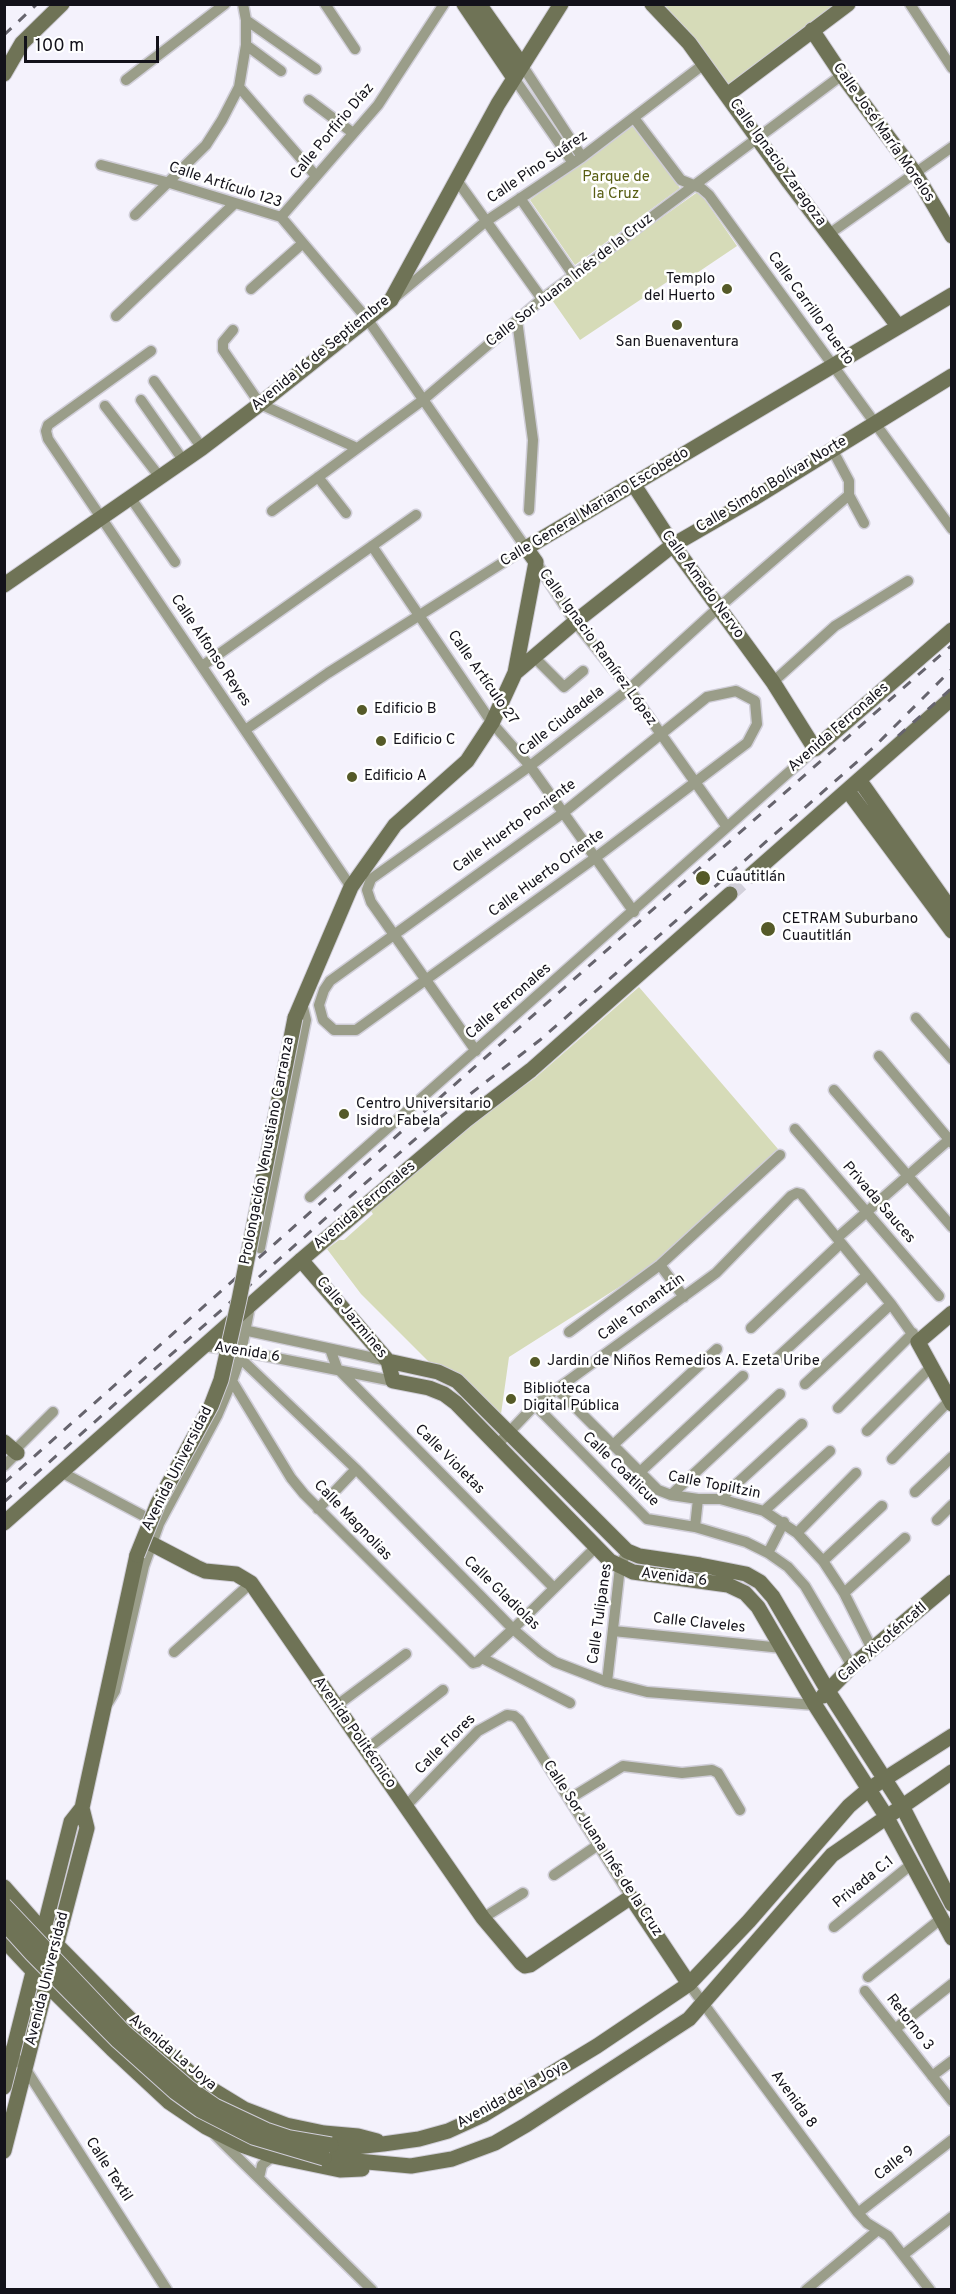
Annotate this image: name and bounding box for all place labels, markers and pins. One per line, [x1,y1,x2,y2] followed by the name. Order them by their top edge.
[644,271,715,306] place label: Templo del Huerto
[720,282,734,296] marker: Templo del Huerto
[670,318,684,332] marker: San Buenaventura
[615,334,739,352] place label: San Buenaventura
[374,701,437,719] place label: Edificio B
[355,703,369,717] marker: Edificio B
[393,732,455,750] place label: Edificio C
[374,734,388,748] marker: Edificio C
[364,768,427,786] place label: Edificio A
[345,770,359,784] marker: Edificio A
[694,869,712,887] marker: Cuautitlán
[716,869,785,887] place label: Cuautitlán
[782,911,918,946] place label: CETRAM Suburbano Cuautitlán
[759,920,777,938] marker: CETRAM Suburbano Cuautitlán
[356,1096,491,1131] place label: Centro Universitario Isidro Fabela
[337,1107,351,1121] marker: Centro Universitario Isidro Fabela
[547,1353,820,1371] place label: Jardin de Niños Remedios A. Ezeta Uribe
[528,1355,542,1369] marker: Jardin de Niños Remedios A. Ezeta Uribe
[523,1381,619,1416] place label: Biblioteca Digital Pública
[504,1392,518,1406] marker: Biblioteca Digital Pública

